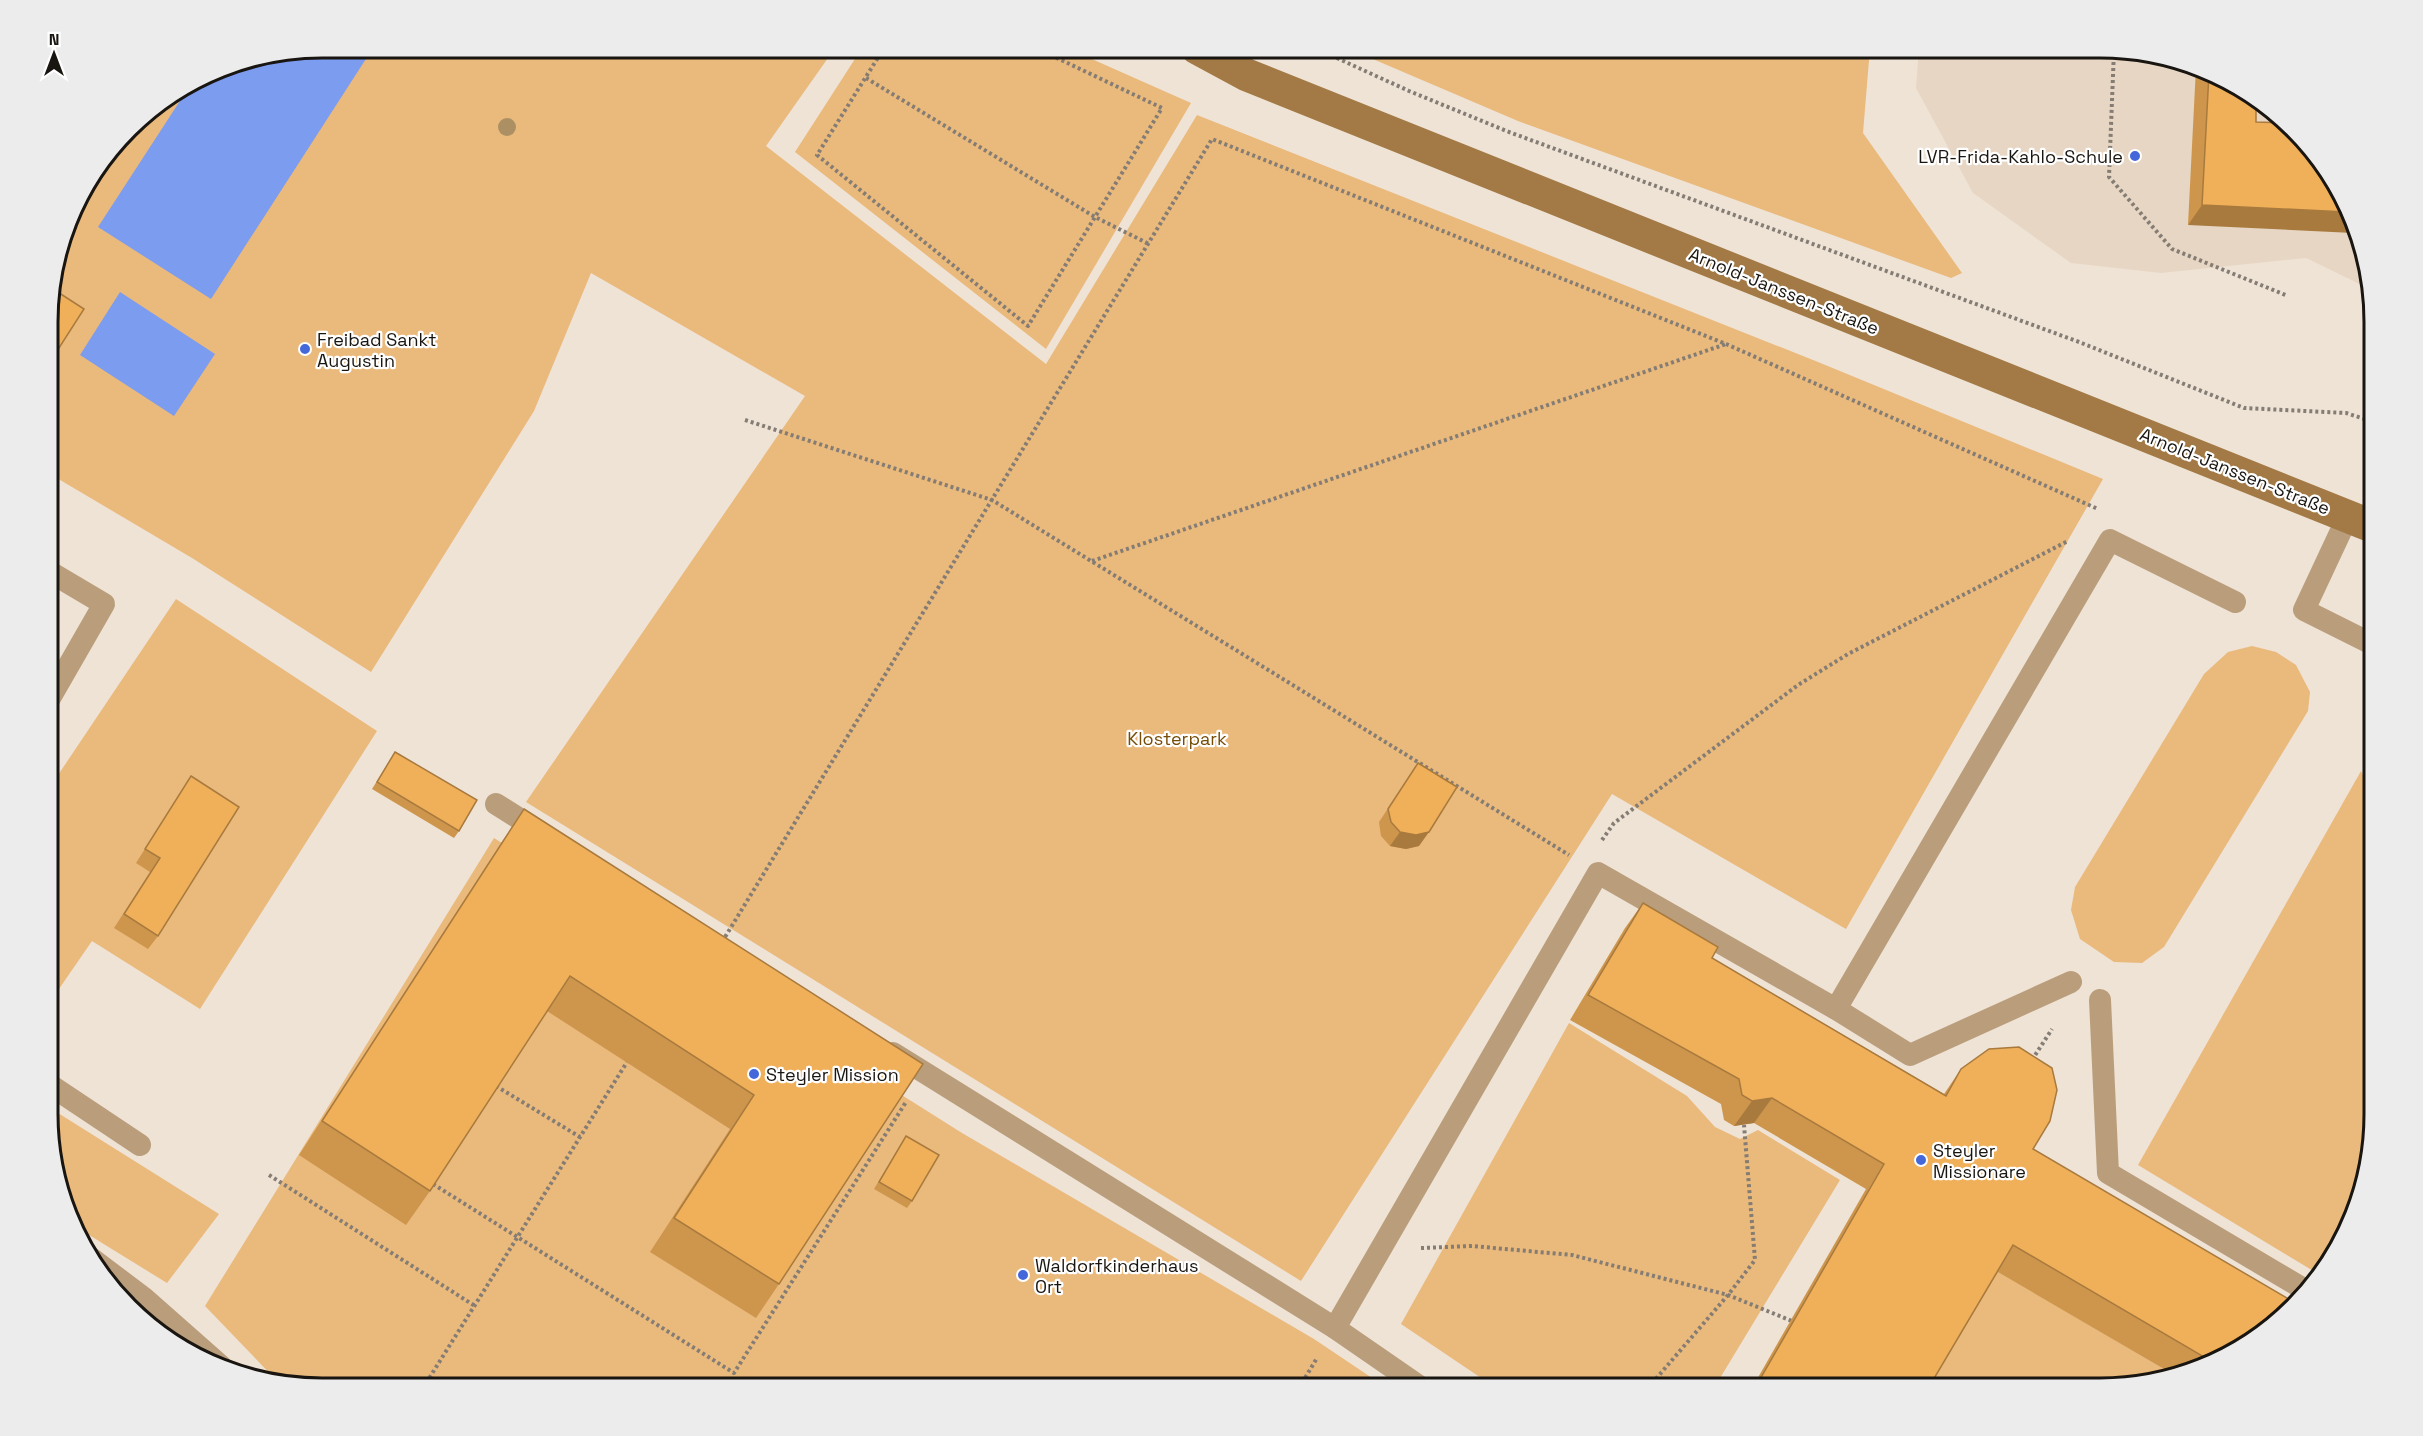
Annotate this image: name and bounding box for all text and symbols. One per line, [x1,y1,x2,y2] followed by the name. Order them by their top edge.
[24,24,84,84] north arrow
[49,29,59,50] text: N
[1918,145,2123,168] place label: LVR-Frida-Kahlo-Schule
[2128,149,2142,163] marker: LVR-Frida-Kahlo-Schule
[1686,242,1882,340] street label: Arnold-Janssen-Straße
[317,328,437,372] place label: Freibad Sankt Augustin
[298,342,312,356] marker: Freibad Sankt Augustin
[2137,422,2333,520] street label: Arnold-Janssen-Straße
[1127,727,1227,750] park label: Klosterpark
[766,1063,899,1086] place label: Steyler Mission
[747,1067,761,1081] marker: Steyler Mission
[1933,1139,2026,1183] place label: Steyler Missionare
[1914,1153,1928,1167] marker: Steyler Missionare
[1035,1254,1199,1298] place label: Waldorfkinderhaus Ort
[1016,1268,1030,1282] marker: Waldorfkinderhaus Ort

